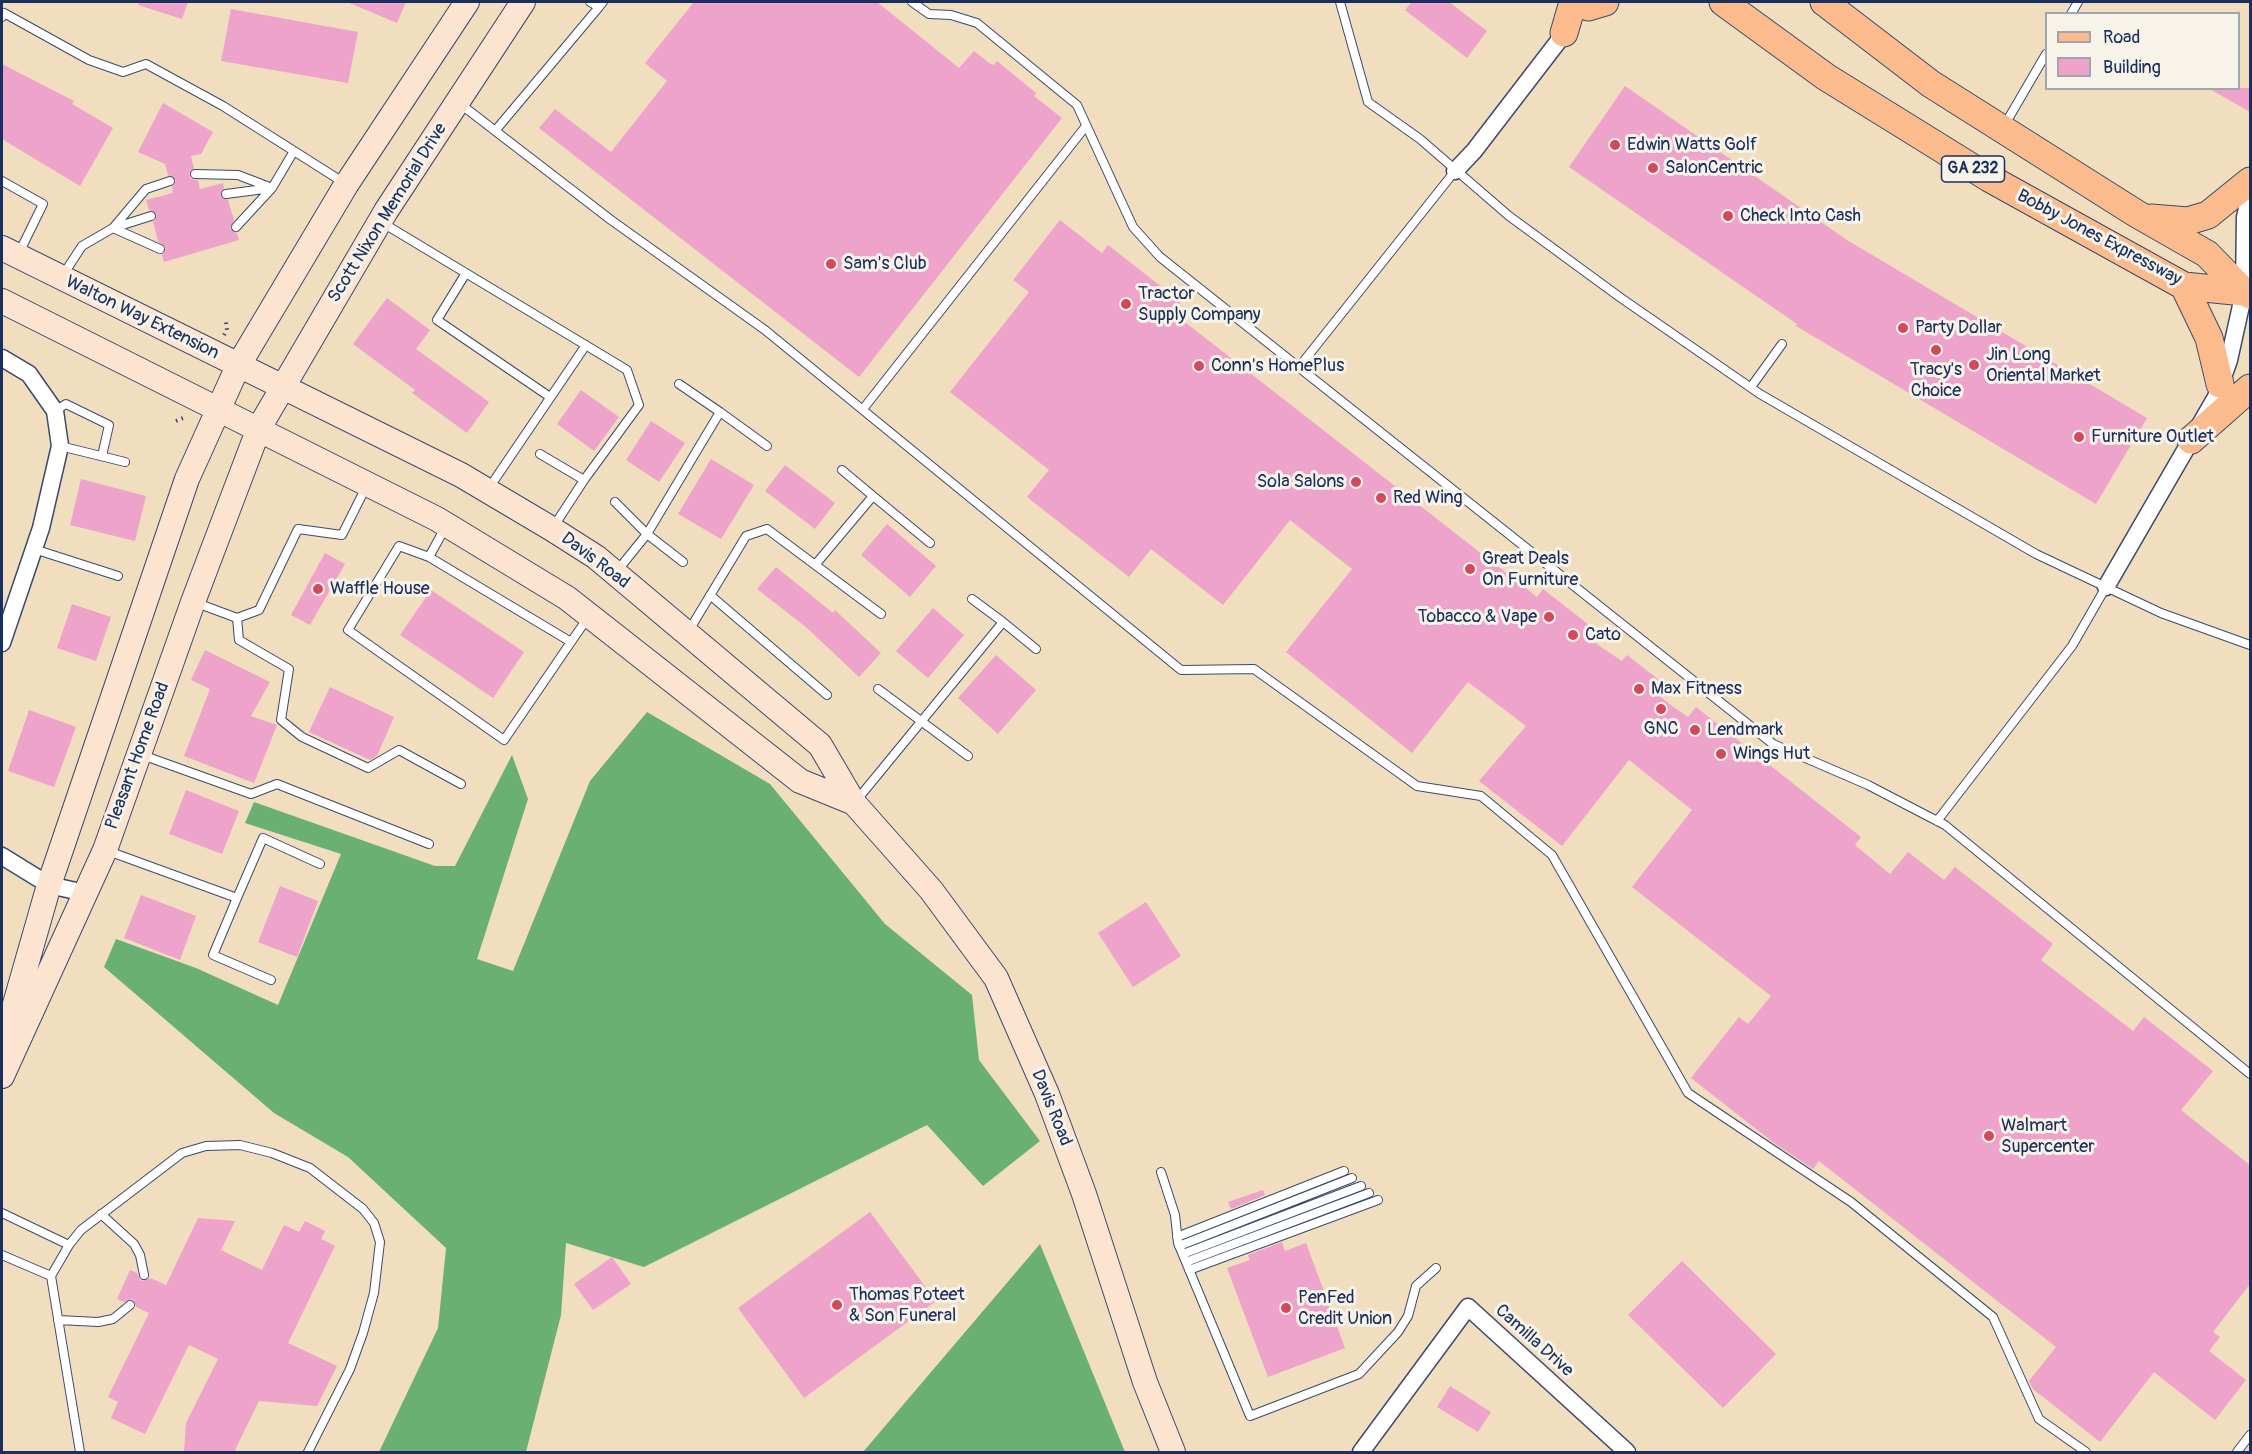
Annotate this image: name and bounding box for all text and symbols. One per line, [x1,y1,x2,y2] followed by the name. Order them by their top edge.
[2045,12,2240,90] legend
[2103,26,2140,49] text: Road
[2103,56,2161,79] text: Building
[324,119,452,307] street label: Scott Nixon Memorial Drive
[1627,134,1757,156] place label: Edwin Watts Golf
[1608,138,1622,152] marker: Edwin Watts Golf
[1942,156,2004,182] road number: GA 232
[1665,157,1763,179] place label: SalonCentric
[1646,161,1660,175] marker: SalonCentric
[2013,185,2185,291] street label: Bobby Jones Expressway
[1740,205,1861,227] place label: Check Into Cash
[1721,209,1735,223] marker: Check Into Cash
[843,253,927,275] place label: Sam's Club
[824,257,838,271] marker: Sam's Club
[62,271,222,365] street label: Walton Way Extension
[1138,283,1260,326] place label: Tractor Supply Company
[1119,297,1133,311] marker: Tractor Supply Company
[1915,317,2002,339] place label: Party Dollar
[1896,321,1910,335] marker: Party Dollar
[1929,343,1943,357] marker: Tracy's Choice
[1986,344,2101,386] place label: Jin Long Oriental Market
[1211,355,1344,377] place label: Conn's HomePlus
[1967,358,1981,372] marker: Jin Long Oriental Market
[1192,359,1206,373] marker: Conn's HomePlus
[1910,359,1962,401] place label: Tracy's Choice
[2091,426,2214,448] place label: Furniture Outlet
[2072,430,2086,444] marker: Furniture Outlet
[1257,471,1344,493] place label: Sola Salons
[1349,475,1363,489] marker: Sola Salons
[1393,487,1463,509] place label: Red Wing
[1374,491,1388,505] marker: Red Wing
[556,528,634,594] street label: Davis Road
[1482,548,1578,590] place label: Great Deals On Furniture
[1463,562,1477,576] marker: Great Deals On Furniture
[330,578,430,600] place label: Waffle House
[311,582,325,596] marker: Waffle House
[1417,606,1537,628] place label: Tobacco & Vape
[1542,610,1556,624] marker: Tobacco & Vape
[1585,624,1621,646] place label: Cato
[1566,628,1580,642] marker: Cato
[1651,678,1742,700] place label: Max Fitness
[101,679,175,833] street label: Pleasant Home Road
[1632,682,1646,696] marker: Max Fitness
[1654,702,1668,716] marker: GNC
[1643,718,1679,740] place label: GNC
[1707,719,1783,741] place label: Lendmark
[1688,723,1702,737] marker: Lendmark
[1733,743,1810,765] place label: Wings Hut
[1714,747,1728,761] marker: Wings Hut
[1026,1067,1076,1149] street label: Davis Road
[2001,1115,2095,1158] place label: Walmart Supercenter
[1982,1129,1996,1143] marker: Walmart Supercenter
[849,1284,965,1326] place label: Thomas Poteet & Son Funeral
[1298,1287,1392,1330] place label: PenFed Credit Union
[830,1298,844,1312] marker: Thomas Poteet & Son Funeral
[1490,1300,1578,1382] street label: Camilla Drive
[1279,1301,1293,1315] marker: PenFed Credit Union

